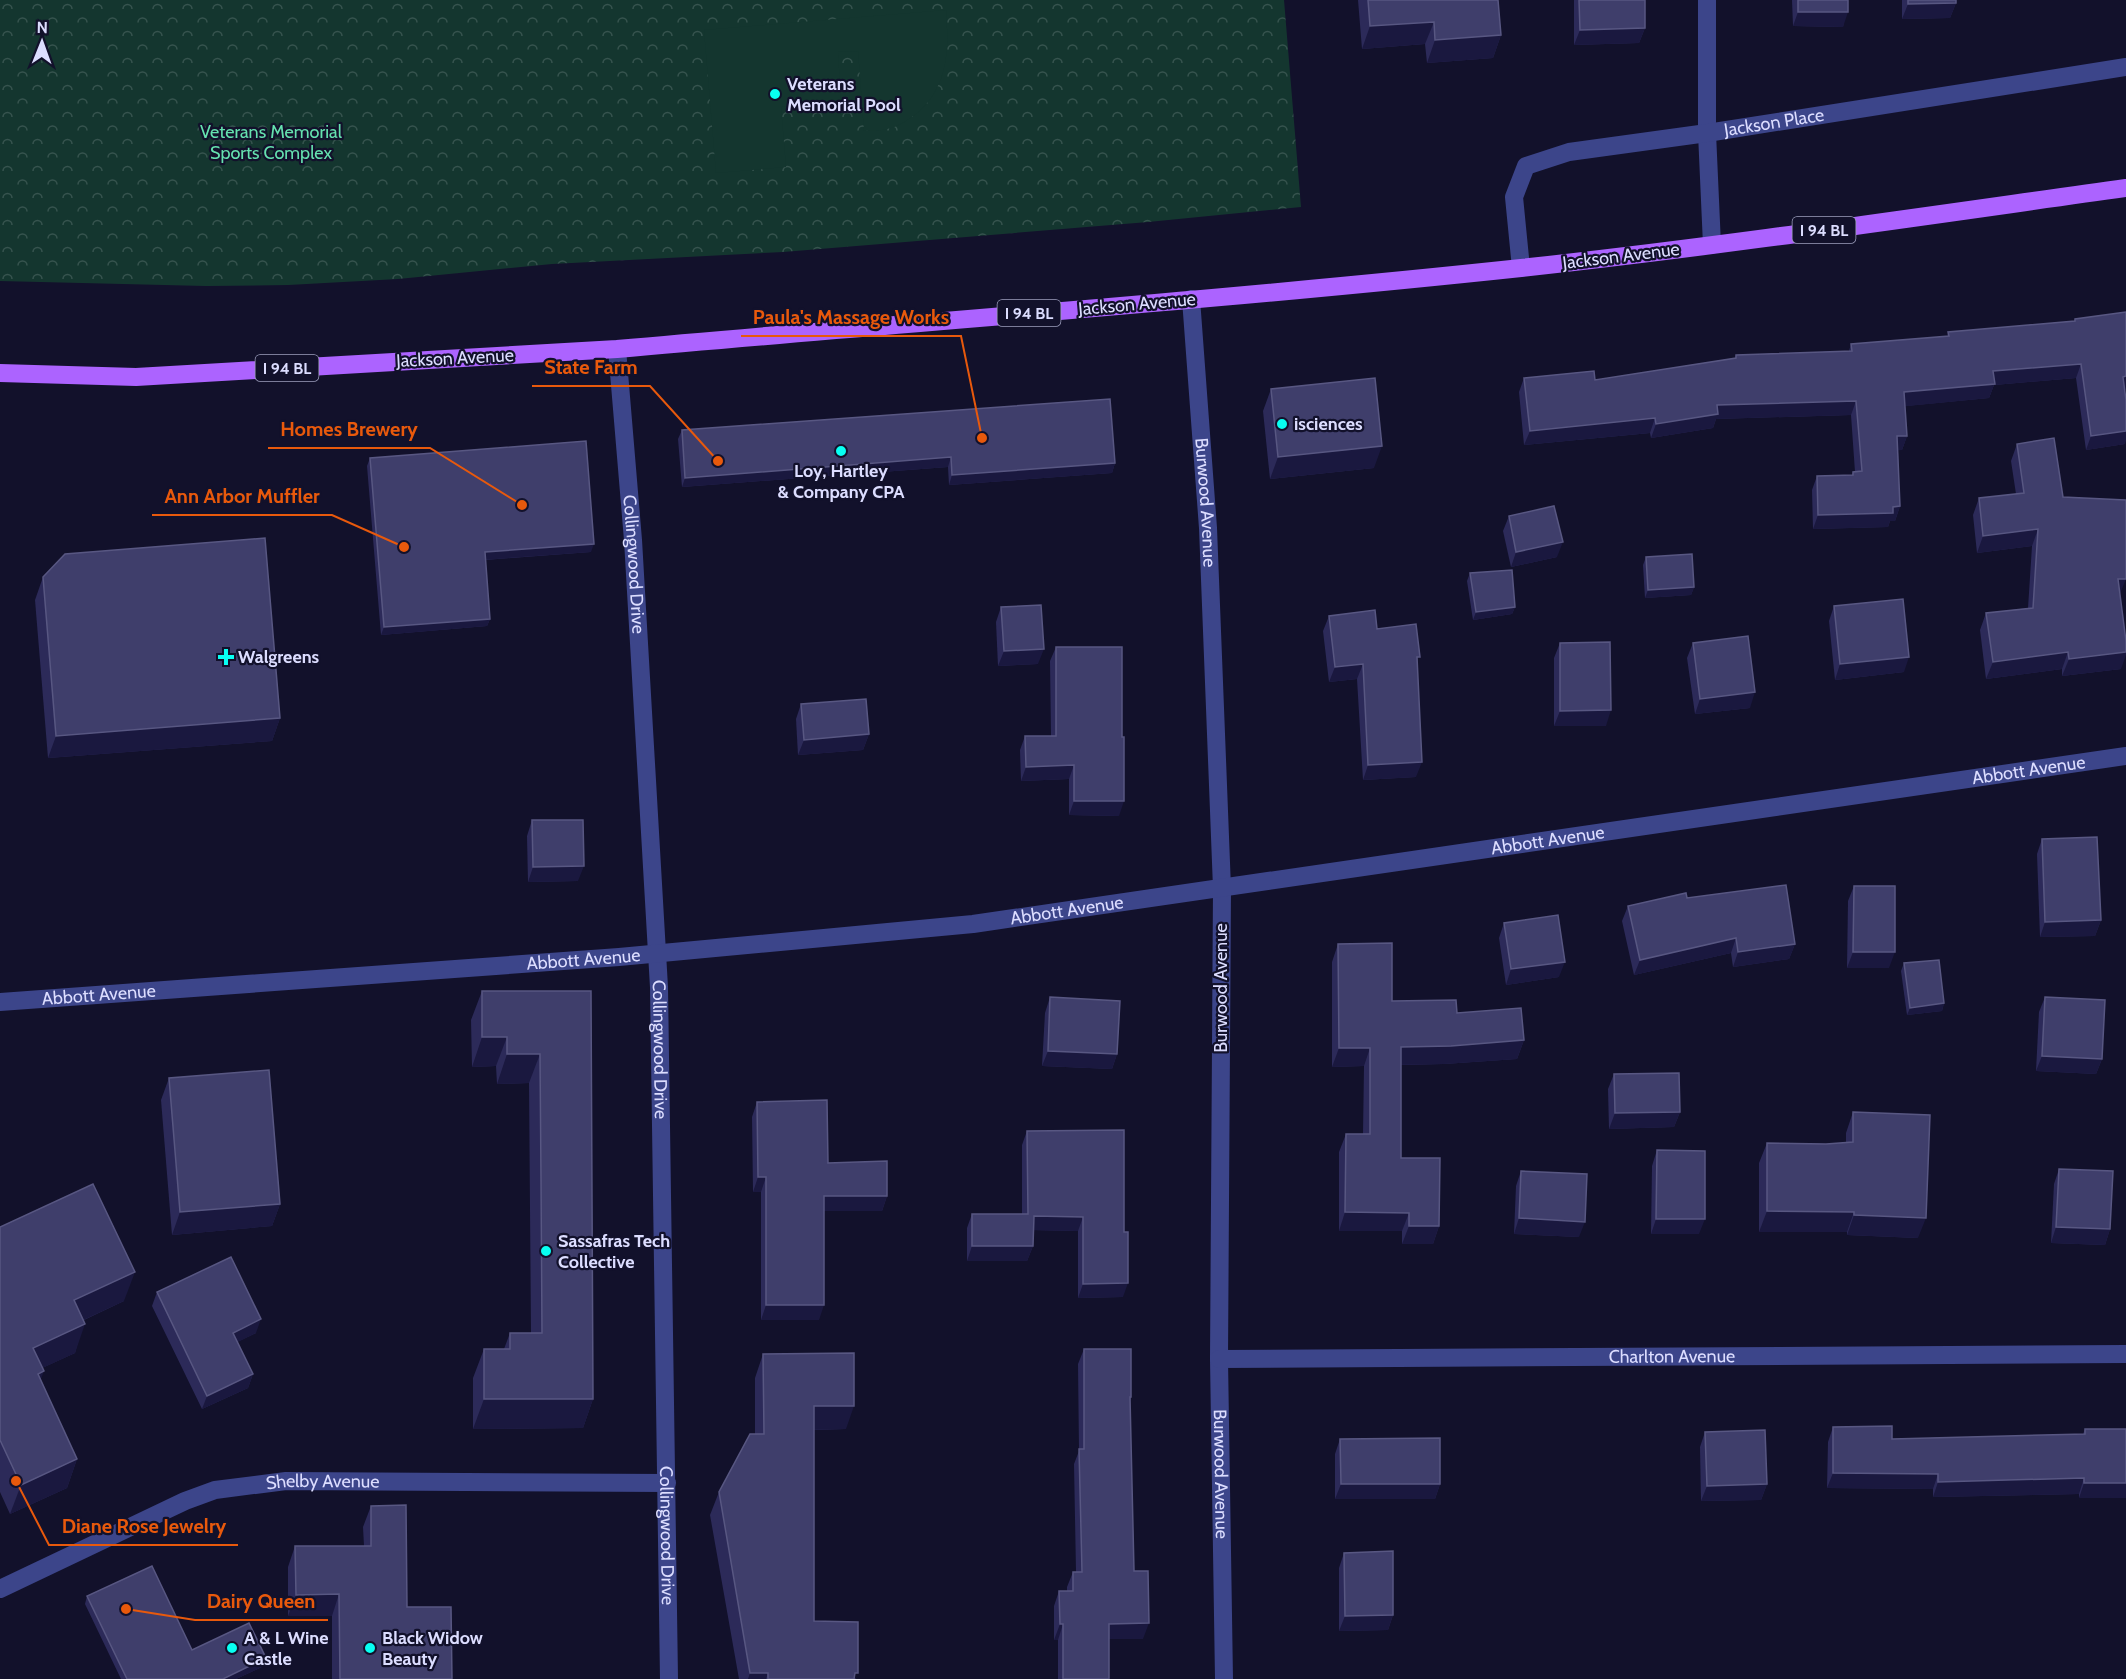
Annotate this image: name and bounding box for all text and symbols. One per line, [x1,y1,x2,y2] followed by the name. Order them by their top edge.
[12,12,72,72] north arrow
[36,18,48,37] text: N
[787,73,901,116] place label: Veterans Memorial Pool
[768,87,782,101] marker: Veterans Memorial Pool
[1721,104,1826,141] street label: Jackson Place
[200,121,343,164] park label: Veterans Memorial Sports Complex
[1792,217,1856,243] road number: I 94 BL
[1560,238,1681,274] street label: Jackson Avenue
[1076,288,1197,320] street label: Jackson Avenue
[741,298,961,336] callout: Paula's Massage Works
[998,300,1060,326] road number: I 94 BL
[753,305,949,329] text: Paula's Massage Works
[395,344,514,372] street label: Jackson Avenue
[532,348,650,386] callout: State Farm
[256,355,318,381] road number: I 94 BL
[544,355,638,379] text: State Farm
[268,410,430,448] callout: Homes Brewery
[1294,413,1363,435] place label: isciences
[280,417,418,441] text: Homes Brewery
[1275,417,1289,431] marker: isciences
[1190,437,1221,568] street label: Burwood Avenue
[834,444,848,458] marker: Loy, Hartley & Company CPA
[778,460,905,503] place label: Loy, Hartley & Company CPA
[152,477,332,515] callout: Ann Arbor Muffler
[164,484,320,508] text: Ann Arbor Muffler
[618,494,649,634] street label: Collingwood Drive
[238,646,320,668] place label: Walgreens
[219,650,233,664] marker: Walgreens
[1971,751,2087,789] street label: Abbott Avenue
[1490,821,1606,859] street label: Abbott Avenue
[1009,891,1125,929] street label: Abbott Avenue
[1210,923,1232,1053] street label: Burwood Avenue
[526,944,641,975] street label: Abbott Avenue
[648,979,672,1119] street label: Collingwood Drive
[41,980,156,1010] street label: Abbott Avenue
[558,1230,670,1273] place label: Sassafras Tech Collective
[539,1244,553,1258] marker: Sassafras Tech Collective
[1609,1345,1735,1368] street label: Charlton Avenue
[1209,1409,1233,1539] street label: Burwood Avenue
[655,1466,679,1605] street label: Collingwood Drive
[265,1470,380,1494] street label: Shelby Avenue
[49,1507,238,1545] callout: Diane Rose Jewelry
[62,1514,227,1538] text: Diane Rose Jewelry
[195,1582,328,1620] callout: Dairy Queen
[207,1589,315,1613] text: Dairy Queen
[244,1627,328,1670] place label: A & L Wine Castle
[382,1627,483,1670] place label: Black Widow Beauty
[225,1641,239,1655] marker: A & L Wine Castle
[363,1641,377,1655] marker: Black Widow Beauty

